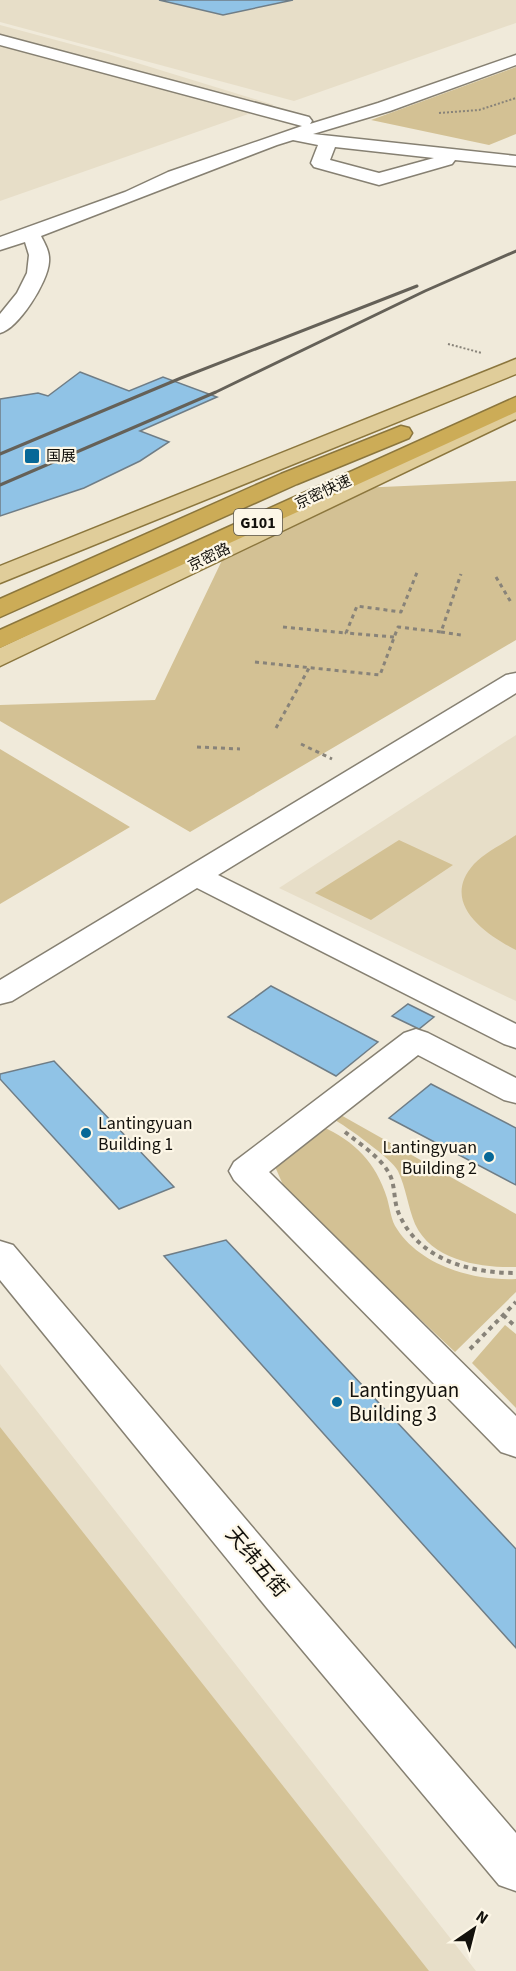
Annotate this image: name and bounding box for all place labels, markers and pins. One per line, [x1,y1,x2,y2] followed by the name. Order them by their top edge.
[46,446,76,467] place label: 国展
[23,447,41,465] marker: 国展
[98,1111,193,1157] place label: Lantingyuan Building 1
[79,1126,93,1140] marker: Lantingyuan Building 1
[383,1135,477,1181] place label: Lantingyuan Building 2
[482,1150,496,1164] marker: Lantingyuan Building 2
[349,1375,459,1429] place label: Lantingyuan Building 3
[330,1395,344,1409] marker: Lantingyuan Building 3

